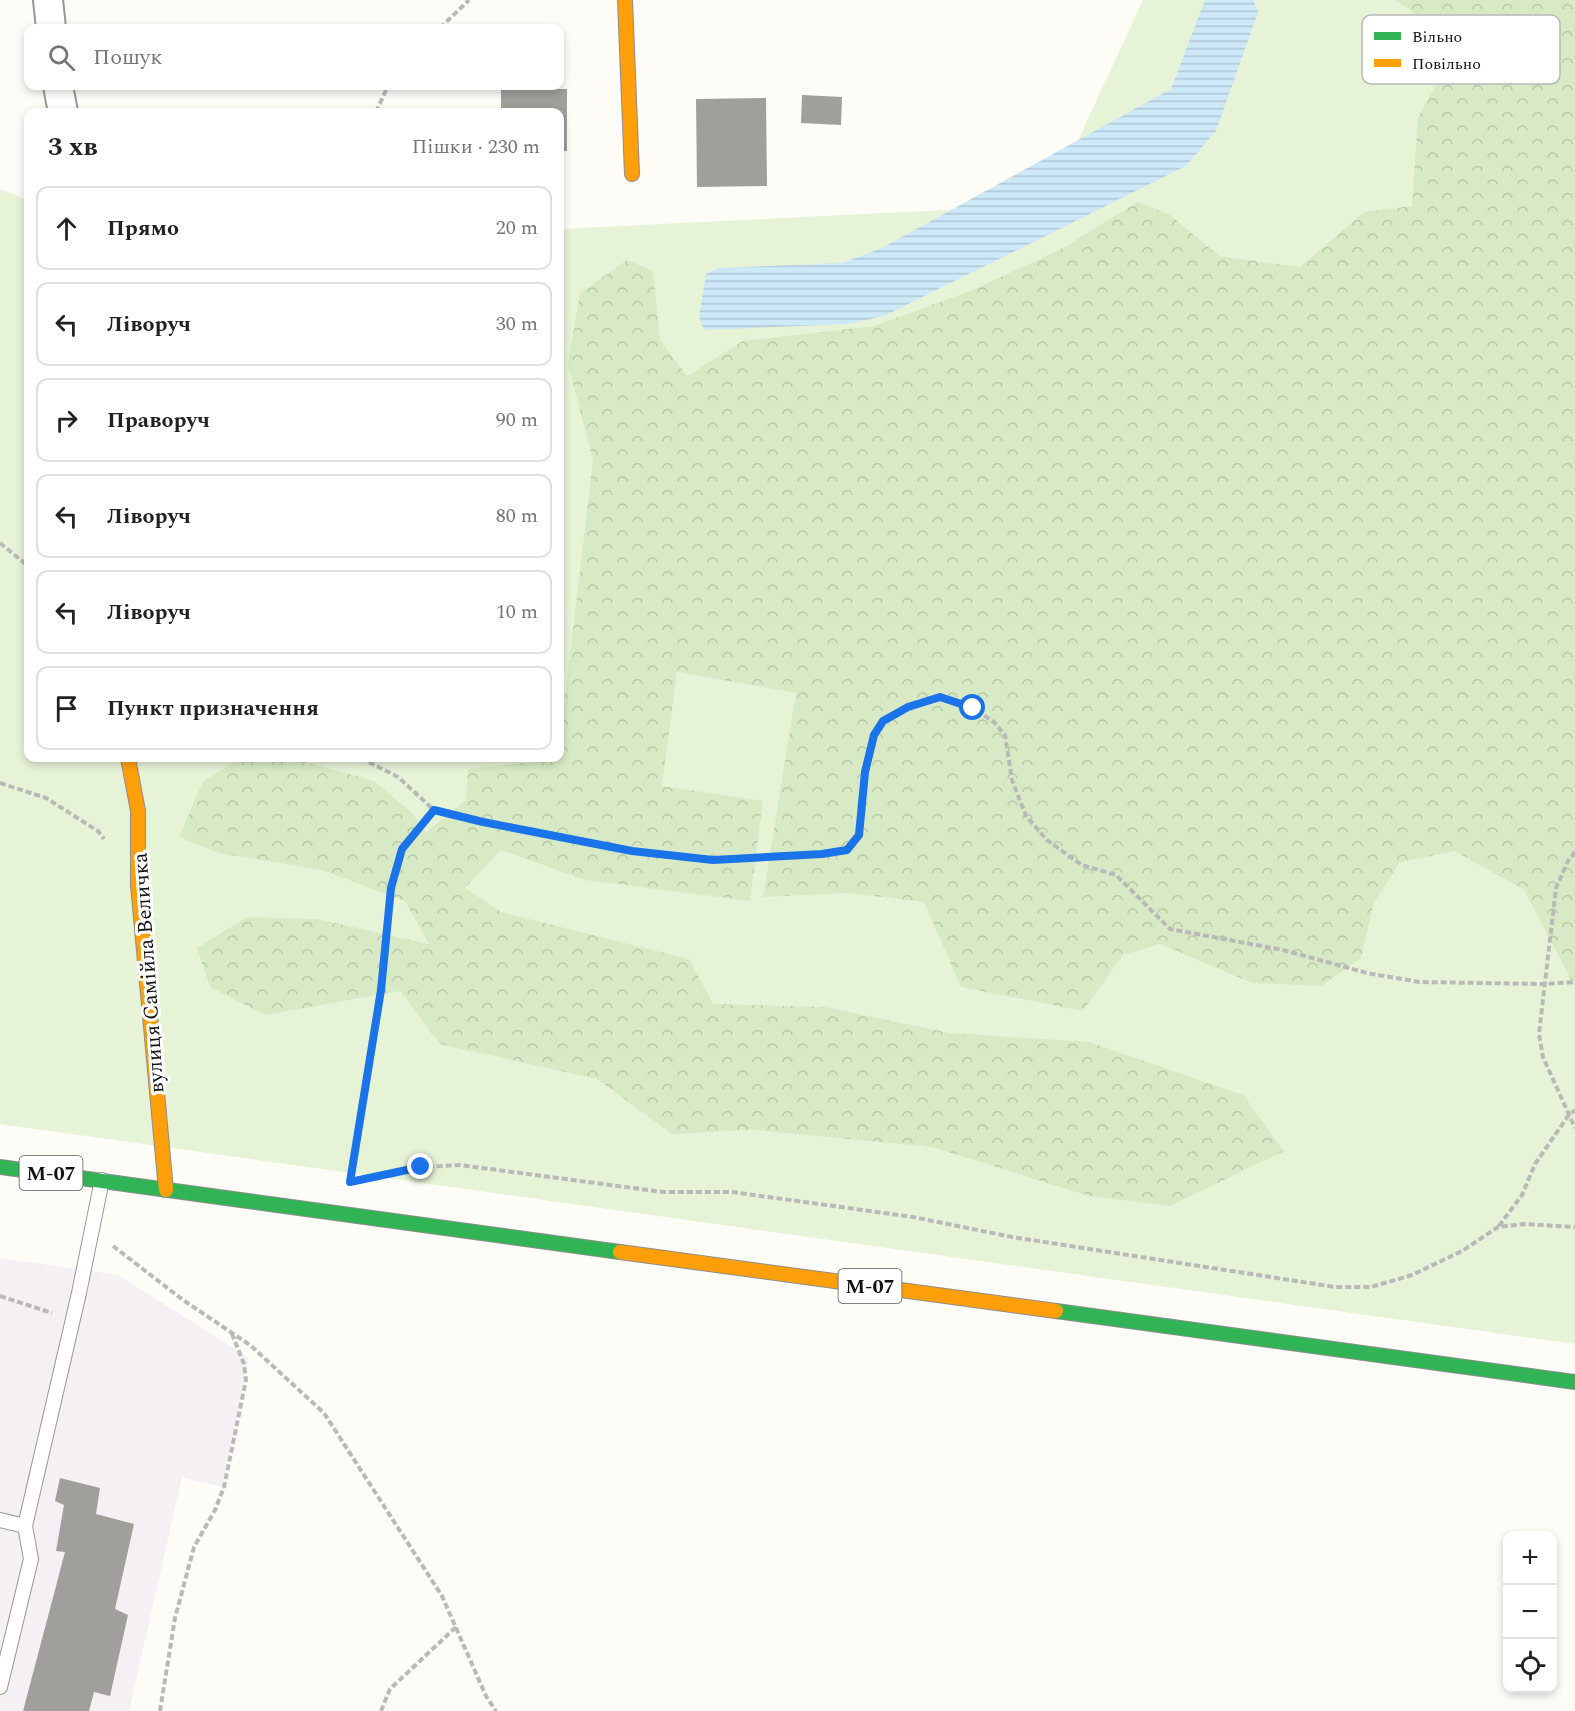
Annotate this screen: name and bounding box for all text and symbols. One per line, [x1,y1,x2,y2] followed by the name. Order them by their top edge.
[1362,15,1560,84] legend
[24,24,564,90] search box
[1412,25,1462,49] text: Вільно
[45,41,78,74] icon: search
[93,41,163,74] text: Пошук
[1412,52,1481,76] text: Повільно
[48,127,98,167] text: 3 хв
[412,132,540,162] text: Пішки · 230 m
[50,212,83,245] icon: ahead
[107,212,179,245] text: Прямо
[496,213,538,243] text: 20 m
[50,308,83,341] icon: left
[107,308,191,341] text: Ліворуч
[496,309,538,339] text: 30 m
[50,404,83,437] icon: right
[107,404,210,437] text: Праворуч
[496,405,538,435] text: 90 m
[50,500,83,533] icon: left
[107,500,191,533] text: Ліворуч
[496,501,538,531] text: 80 m
[50,596,83,629] icon: left
[107,596,191,629] text: Ліворуч
[496,597,538,627] text: 10 m
[50,692,83,725] icon: arrive
[107,692,319,725] text: Пункт призначення
[959,694,985,720] route start
[125,851,173,1094] street label: вулиця Самійла Величка
[407,1153,433,1179] route end
[20,1156,82,1190] road number: М-07
[838,1269,902,1303] road number: М-07
[1503,1531,1557,1693] map controls
[1503,1531,1557,1585] button: +
[1503,1585,1557,1639] button: −
[1503,1639,1557,1693] button: locate

